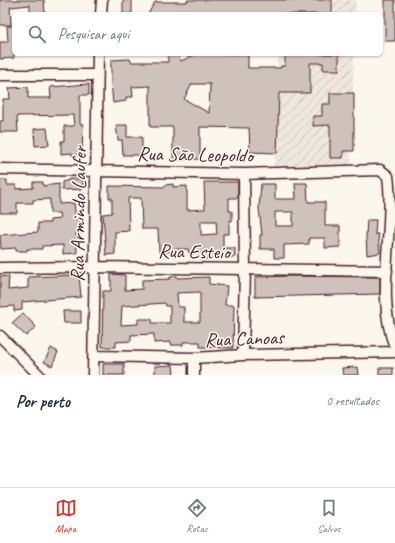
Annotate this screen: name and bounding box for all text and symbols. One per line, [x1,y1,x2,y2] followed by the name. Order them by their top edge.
[12,12,383,56] search box
[26,23,48,45] icon: search
[58,25,129,44] text: Pesquisar aqui
[137,141,255,168] street label: Rua São Leopoldo
[65,144,92,282] street label: Rua Armindo Laufer
[158,238,232,265] street label: Rua Esteio
[204,325,286,352] street label: Rua Canoas
[16,391,70,412] text: Por perto
[326,393,379,409] text: 0 resultados
[55,497,77,535] tab: Mapa
[186,497,208,535] tab: Rotas
[317,497,340,535] tab: Salvos

